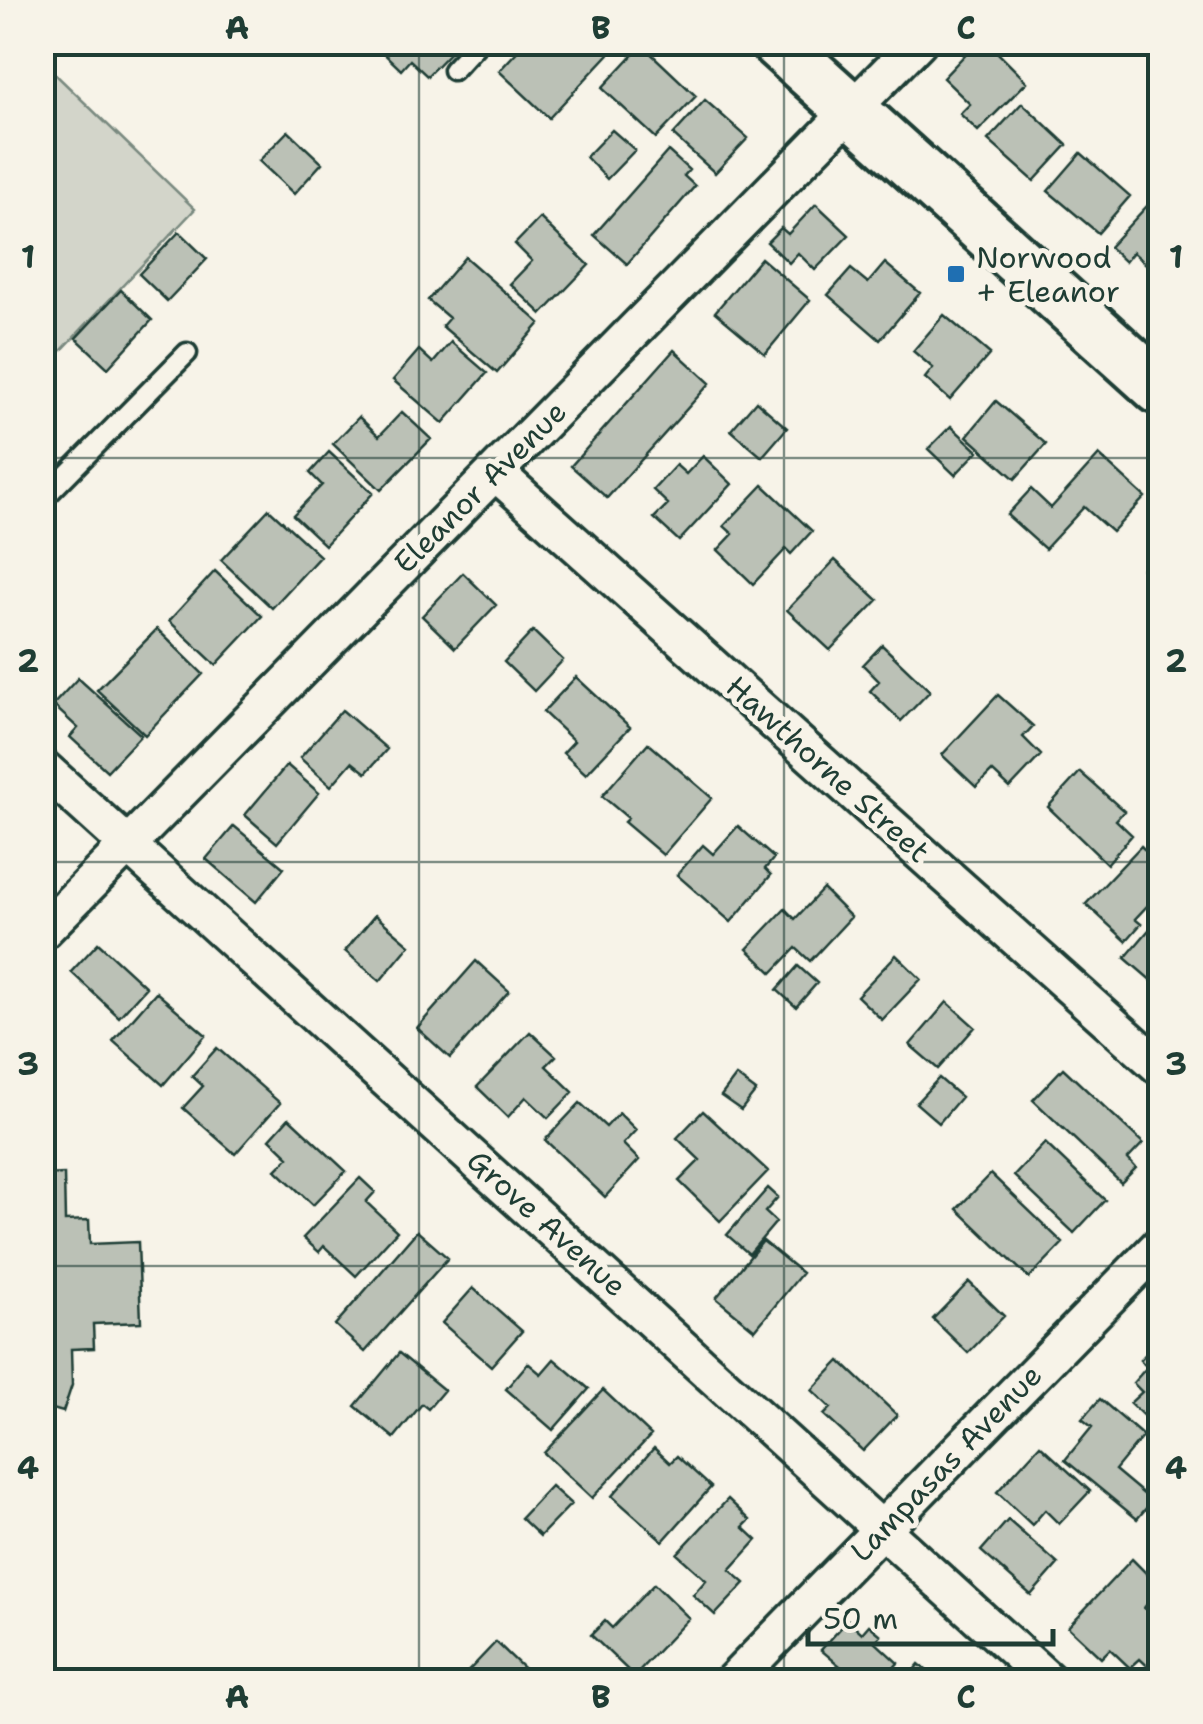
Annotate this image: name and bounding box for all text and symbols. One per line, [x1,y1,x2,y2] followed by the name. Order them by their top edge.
[225,6,249,49] text: A
[591,6,611,49] text: B
[956,6,976,49] text: C
[21,235,35,278] text: 1
[1169,235,1183,278] text: 1
[976,237,1120,312] place label: Norwood + Eleanor
[945,263,967,285] marker: Norwood + Eleanor
[385,392,575,582] street label: Eleanor Avenue
[17,639,39,682] text: 2
[1165,639,1187,682] text: 2
[717,666,939,872] street label: Hawthorne Street
[17,1042,39,1085] text: 3
[1165,1042,1187,1085] text: 3
[458,1140,636,1306] street label: Grove Avenue
[841,1355,1051,1571] street label: Lampasas Avenue
[17,1446,39,1489] text: 4
[1165,1446,1187,1489] text: 4
[808,1584,1053,1646] scale bar
[823,1598,898,1639] text: 50 m
[225,1675,249,1718] text: A
[591,1675,611,1718] text: B
[956,1675,976,1718] text: C

